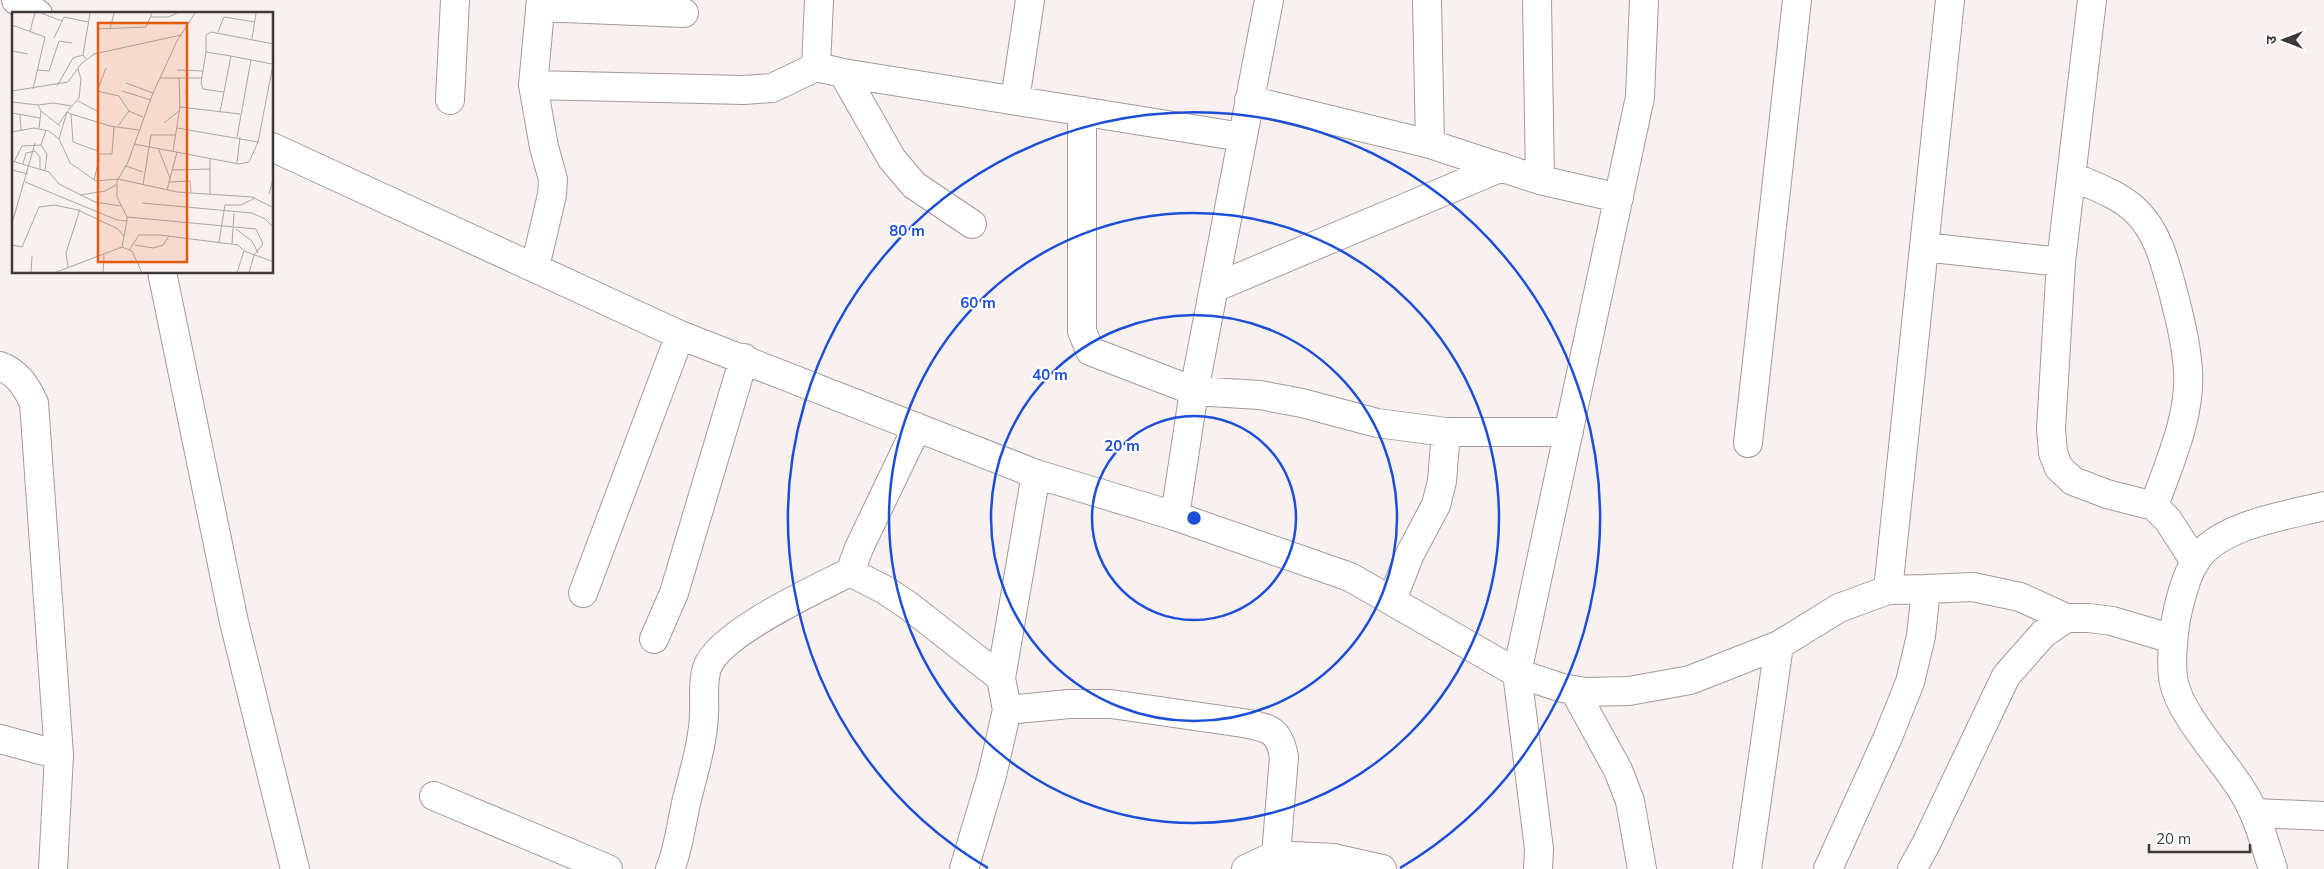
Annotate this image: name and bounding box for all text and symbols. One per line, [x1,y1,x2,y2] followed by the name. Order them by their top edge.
[12,12,274,274] inset map
[2259,15,2309,65] north arrow
[2262,35,2280,44] text: उ
[889,221,925,240] text: 80 m
[960,293,996,312] text: 60 m
[1032,365,1068,384] text: 40 m
[1104,436,1140,455] text: 20 m
[1185,509,1203,527] centre of rings
[2149,822,2250,854] scale bar
[2156,829,2191,848] text: 20 m

